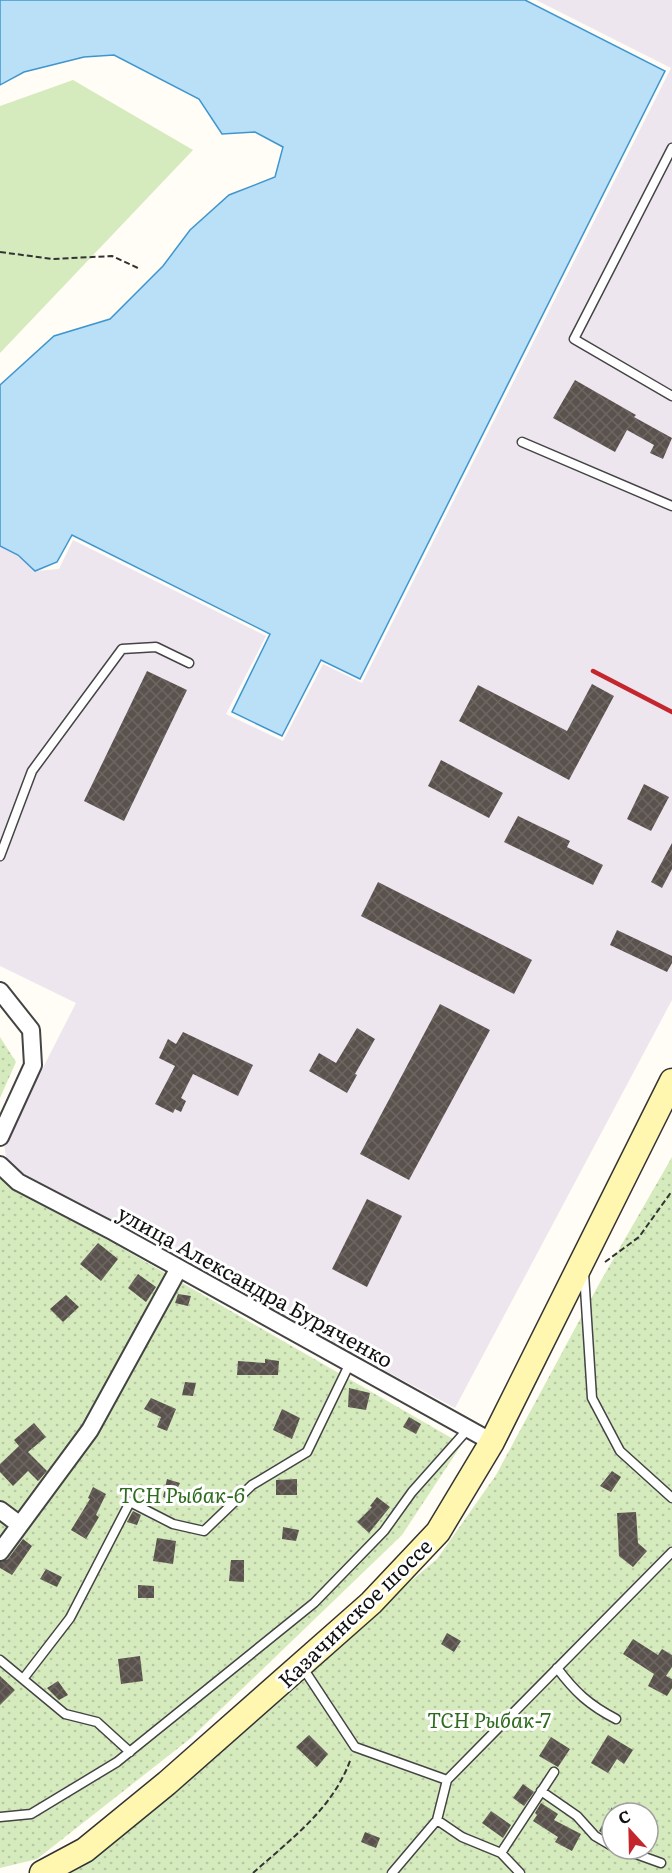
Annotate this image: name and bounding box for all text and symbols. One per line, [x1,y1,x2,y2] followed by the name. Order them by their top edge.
[112,1196,400,1374] street label: улица Александра Буряченко
[119,1478,245,1509] park label: ТСН Рыбак-6
[270,1530,438,1694] street label: Казачинское шоссе
[427,1703,551,1734] park label: ТСН Рыбак-7
[600,1801,660,1861] north arrow
[614,1803,634,1829] text: С

